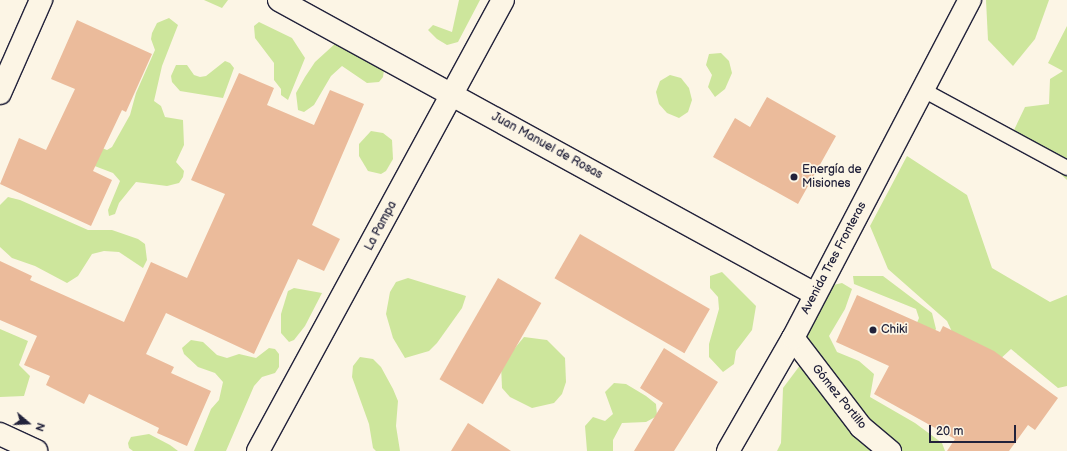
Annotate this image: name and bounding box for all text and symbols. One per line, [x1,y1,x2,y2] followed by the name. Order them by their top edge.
[489,110,605,182] street label: Juan Manuel de Rosas
[802,163,862,191] place label: Energía de Misiones
[789,172,799,182] marker: Energía de Misiones
[362,199,400,253] street label: La Pampa
[798,199,870,317] street label: Avenida Tres Fronteras
[881,323,908,337] place label: Chiki
[868,325,878,335] marker: Chiki
[809,362,869,432] street label: Gómez Portillo
[8,403,48,443] north arrow
[931,417,1018,443] scale bar
[32,421,47,433] text: N
[936,424,963,439] text: 20 m

